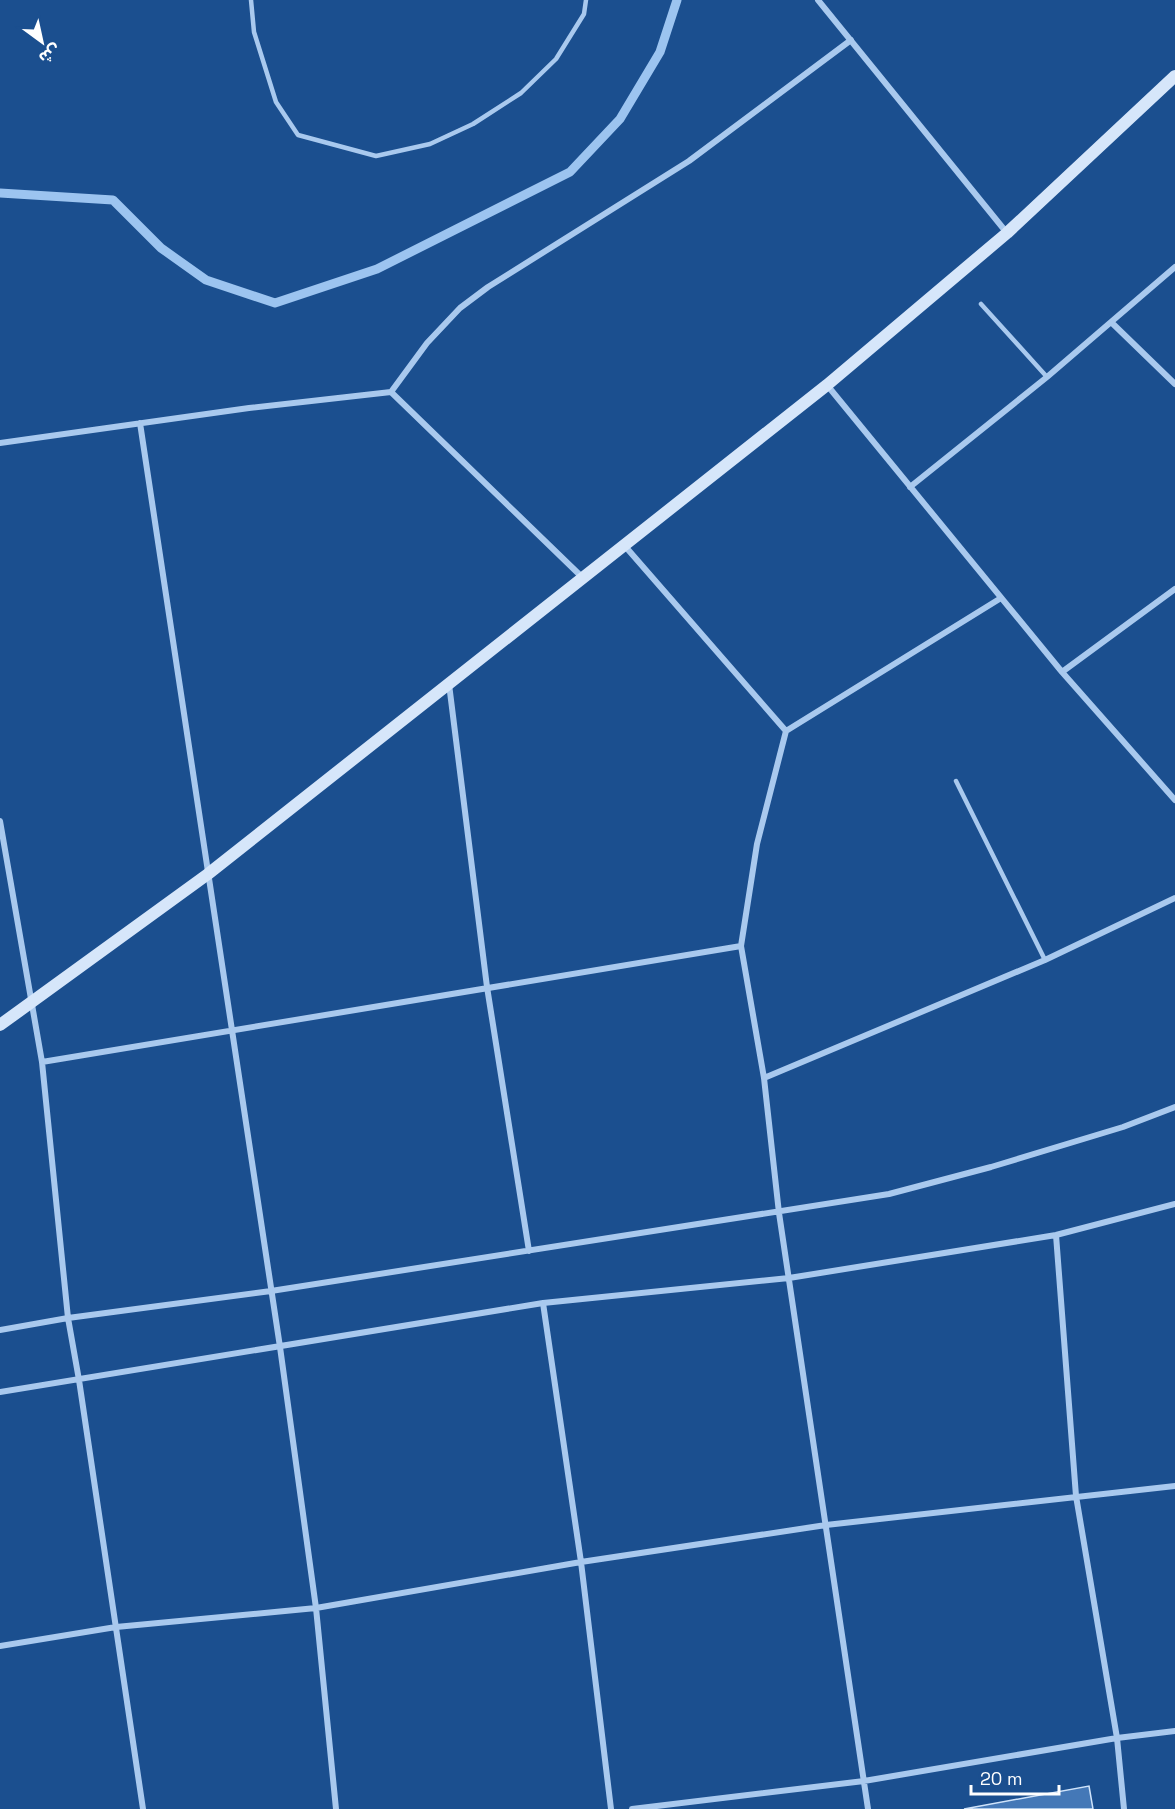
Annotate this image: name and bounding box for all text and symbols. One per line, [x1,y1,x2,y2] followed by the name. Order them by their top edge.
[12,12,72,72] north arrow
[35,39,65,69] text: ش
[971,1758,1060,1796] scale bar
[980,1767,1023,1790] text: 20 m

